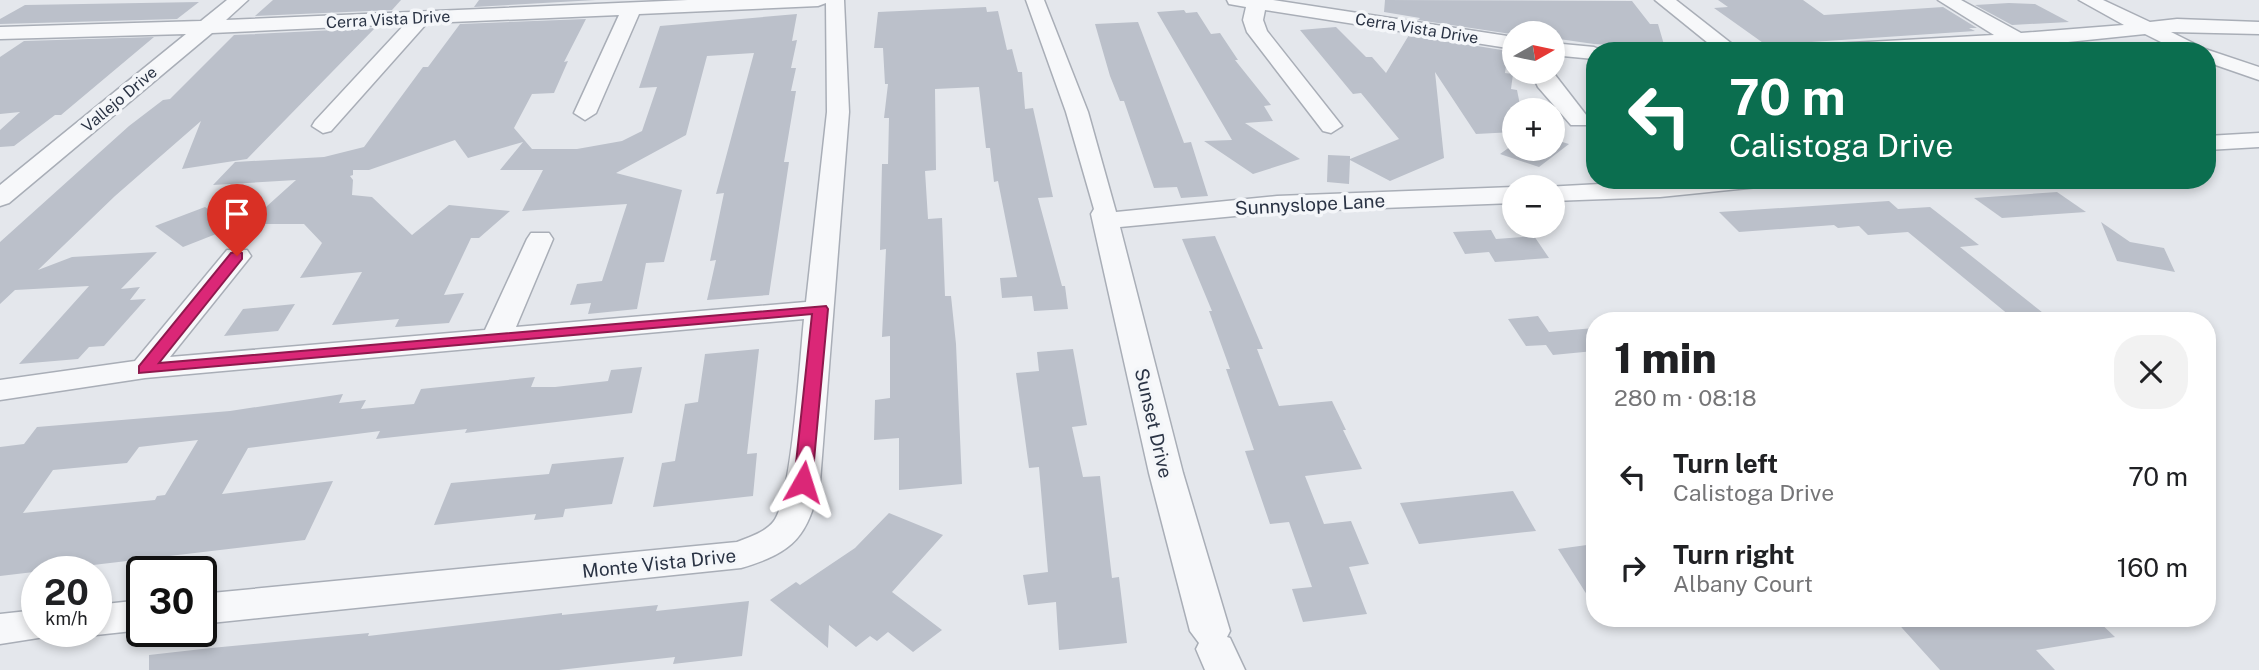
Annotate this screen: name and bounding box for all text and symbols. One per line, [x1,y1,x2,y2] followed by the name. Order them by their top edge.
[325,7,451,32] street label: Cerra Vista Drive
[1354,9,1480,48] street label: Cerra Vista Drive
[1502,21,1564,84] north arrow
[1502,21,1565,238] map controls
[78,62,161,136] street label: Vallejo Drive
[1729,68,1846,126] text: 70 m
[1614,70,1705,161] icon: left
[1502,98,1565,161] button: +
[1729,127,1953,164] text: Calistoga Drive
[1502,175,1565,238] button: −
[207,184,267,256] pin
[1234,189,1386,219] street label: Sunnyslope Lane
[218,195,256,233] icon: arrive
[1614,333,1717,382] text: 1 min
[2114,335,2188,409] button: close
[1131,366,1177,480] street label: Sunset Drive
[1614,384,1757,411] text: 280 m · 08:18
[766,445,840,519] position arrow
[1673,448,1778,479] text: Turn left
[1614,458,1652,496] icon: left
[2128,461,2188,492] text: 70 m
[1673,479,1834,506] text: Calistoga Drive
[1673,539,1795,570] text: Turn right
[581,544,737,582] street label: Monte Vista Drive
[1614,549,1652,587] icon: right
[2117,552,2188,583] text: 160 m
[126,556,217,647] speed limit sign: 30
[1673,570,1813,597] text: Albany Court
[44,572,89,613] text: 20
[45,608,88,629] text: km/h

